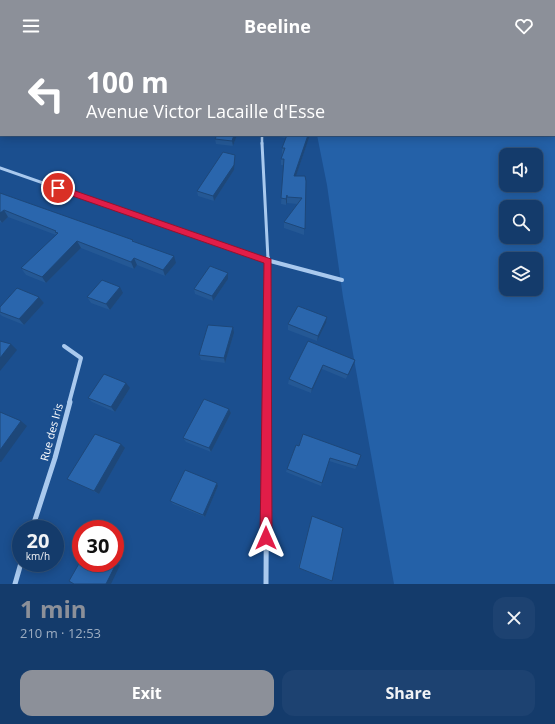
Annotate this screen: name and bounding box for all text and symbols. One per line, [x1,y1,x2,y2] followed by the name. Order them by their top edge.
[244,14,311,38] text: Beeline
[20,15,42,37] icon: menu
[513,15,535,37] icon: heart
[86,63,169,101] text: 100 m
[20,68,72,120] icon: left
[86,99,325,123] text: Avenue Victor Lacaille d'Esse
[499,148,543,296] map controls
[499,148,543,192] button: sound
[41,171,75,205] pin
[47,177,69,199] icon: arrive
[499,200,543,244] button: search
[499,252,543,296] button: layers
[36,401,66,463] street label: Rue des Iris
[245,517,287,559] position arrow
[72,520,124,572] speed limit sign: 30
[27,527,49,554] text: 20
[26,549,50,563] text: km/h
[20,592,87,625] text: 1 min
[493,597,535,639] button: close
[20,624,101,642] text: 210 m · 12:53
[20,670,274,716] button: Exit
[282,670,535,716] button: Share

